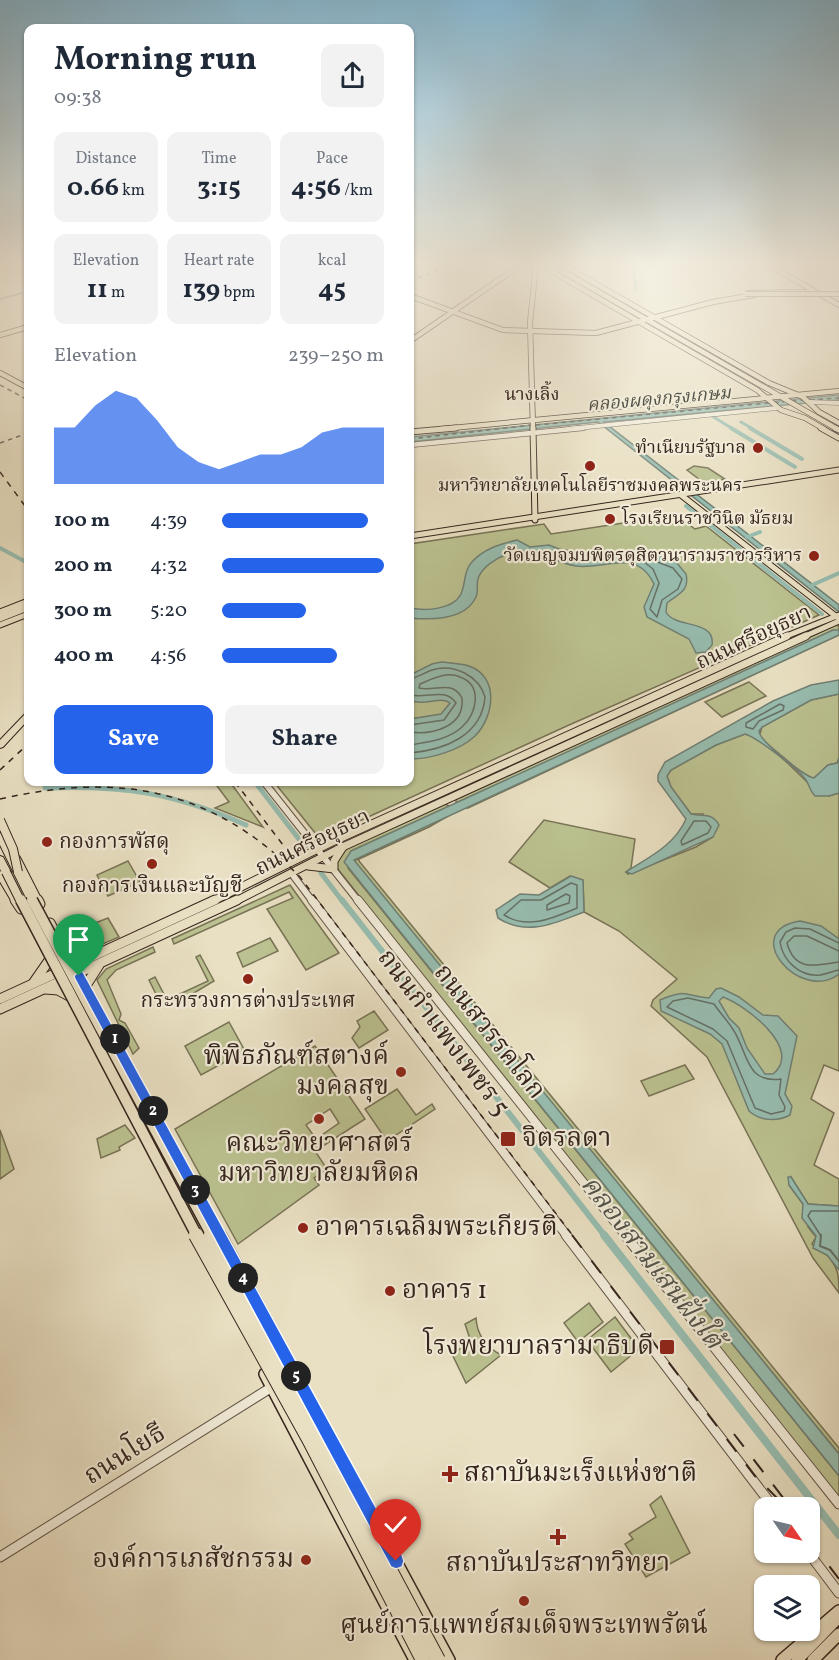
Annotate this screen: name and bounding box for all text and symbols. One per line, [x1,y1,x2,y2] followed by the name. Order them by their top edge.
[54,38,257,84] text: Morning run
[321,44,384,107] button: share
[54,84,102,112] text: 09:38
[75,148,137,170] text: Distance
[201,148,237,170] text: Time
[316,148,348,170] text: Pace
[67,170,119,206] text: 0.66
[197,170,241,206] text: 3:15
[291,170,341,206] text: 4:56
[119,180,145,202] text: km
[341,180,373,202] text: /km
[73,250,139,272] text: Elevation
[184,250,254,272] text: Heart rate
[318,250,346,272] text: kcal
[87,272,108,308] text: 11
[183,272,220,308] text: 139
[318,272,346,308] text: 45
[108,282,125,304] text: m
[220,282,255,304] text: bpm
[54,342,137,370] text: Elevation
[288,342,384,370] text: 239–250 m
[505,380,559,408] district label: นางเลิ้ง
[586,381,733,419] water label: คลองผดุงกรุงเกษม
[635,436,746,461] place label: ทำเนียบรัฐบาล
[751,441,765,455] marker: ทำเนียบรัฐบาล
[583,459,597,473] marker: มหาวิทยาลัยเทคโนโลยีราชมงคลพระนคร
[438,472,742,499] place label: มหาวิทยาลัยเทคโนโลยีราชมงคลพระนคร
[621,505,794,532] place label: โรงเรียนราชวินิต มัธยม
[54,507,110,535] text: 100 m
[150,507,187,535] text: 4:39
[603,512,617,526] marker: โรงเรียนราชวินิต มัธยม
[503,544,802,569] place label: วัดเบญจมบพิตรดุสิตวนารามราชวรวิหาร
[807,549,821,563] marker: วัดเบญจมบพิตรดุสิตวนารามราชวรวิหาร
[54,552,112,580] text: 200 m
[150,552,188,580] text: 4:32
[54,597,112,625] text: 300 m
[150,597,187,625] text: 5:20
[692,599,816,677] street label: ถนนศรีอยุธยา
[54,642,114,670] text: 400 m
[150,642,186,670] text: 4:56
[54,705,213,774] button: Save
[225,705,384,774] button: Share
[251,803,375,883] street label: ถนนศรีอยุธยา
[59,828,170,857] place label: กองการพัสดุ
[40,835,54,849] marker: กองการพัสดุ
[145,857,159,871] marker: กองการเงินและบัญชี
[62,872,242,901] place label: กองการเงินและบัญชี
[53,914,104,976] pin
[62,923,95,956] icon: arrive
[368,942,518,1124] street label: ถนนกำแพงเพชร 5
[425,955,555,1107] street label: ถนนสวรรคโลก
[241,972,255,986] marker: กระทรวงการต่างประเทศ
[141,987,355,1016] place label: กระทรวงการต่างประเทศ
[100,1024,130,1054] pin: 1
[112,1028,118,1050] text: 1
[203,1039,389,1105] place label: พิพิธภัณฑ์สตางค์ มงคลสุข
[394,1065,408,1079] marker: พิพิธภัณฑ์สตางค์ มงคลสุข
[138,1096,168,1126] pin: 2
[149,1100,157,1122] text: 2
[312,1112,326,1126] marker: คณะวิทยาศาสตร์ มหาวิทยาลัยมหิดล
[522,1121,611,1157] place label: จิตรลดา
[218,1126,420,1192] place label: คณะวิทยาศาสตร์ มหาวิทยาลัยมหิดล
[499,1130,517,1148] marker: จิตรลดา
[571,1166,736,1362] water label: คลองสามเสนฝั่งใต้
[180,1175,210,1205] pin: 3
[191,1179,199,1201] text: 3
[315,1210,558,1246] place label: อาคารเฉลิมพระเกียรติ
[296,1221,310,1235] marker: อาคารเฉลิมพระเกียรติ
[228,1263,258,1293] pin: 4
[238,1267,248,1289] text: 4
[402,1273,487,1309] place label: อาคาร 1
[383,1284,397,1298] marker: อาคาร 1
[422,1327,654,1365] place label: โรงพยาบาลรามาธิบดี
[658,1338,676,1356] marker: โรงพยาบาลรามาธิบดี
[281,1361,311,1391] pin: 5
[292,1365,300,1387] text: 5
[76,1414,173,1494] street label: ถนนโยธี
[464,1456,697,1492] place label: สถาบันมะเร็งแห่งชาติ
[441,1465,459,1483] marker: สถาบันมะเร็งแห่งชาติ
[754,1497,820,1563] north arrow
[754,1497,820,1641] map controls
[370,1499,421,1561] pin
[379,1508,412,1541] icon: check
[549,1528,567,1546] marker: สถาบันประสาทวิทยา
[92,1542,294,1578] place label: องค์การเภสัชกรรม
[446,1546,670,1582] place label: สถาบันประสาทวิทยา
[299,1553,313,1567] marker: องค์การเภสัชกรรม
[754,1575,820,1641] button: layers
[517,1594,531,1608] marker: ศูนย์การแพทย์สมเด็จพระเทพรัตน์
[340,1608,708,1644] place label: ศูนย์การแพทย์สมเด็จพระเทพรัตน์

